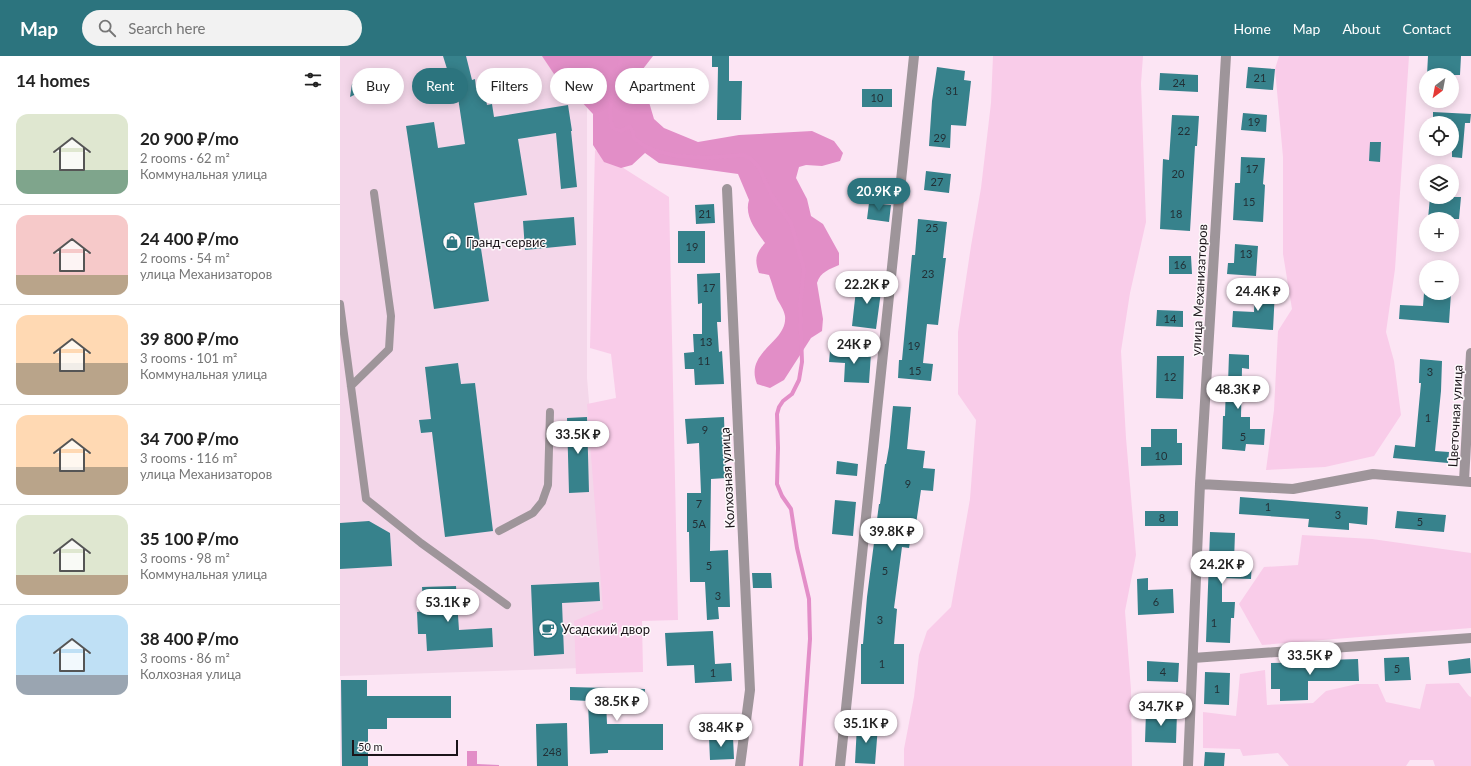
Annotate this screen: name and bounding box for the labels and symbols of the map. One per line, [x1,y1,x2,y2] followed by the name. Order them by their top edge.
[1419,68,1459,108] north arrow
[1254,71,1266,84] house number: 21
[1173,76,1186,89] house number: 24
[946,84,958,97] house number: 31
[871,91,884,104] house number: 10
[1248,115,1260,128] house number: 19
[1178,124,1190,137] house number: 22
[934,131,946,144] house number: 29
[1246,162,1258,175] house number: 17
[1172,167,1185,180] house number: 20
[931,175,943,188] house number: 27
[842,178,916,212] pin: 20.9K ₽
[1243,195,1255,208] house number: 15
[699,207,711,220] house number: 21
[1170,207,1182,220] house number: 18
[926,221,938,234] house number: 25
[1188,224,1210,356] street label: улица Механизаторов
[441,231,463,253] shop icon: Гранд-сервис
[466,234,546,250] place label: Гранд-сервис
[686,240,698,253] house number: 19
[1240,247,1252,260] house number: 13
[1174,258,1186,271] house number: 16
[922,267,934,280] house number: 23
[830,271,904,305] pin: 22.2K ₽
[1221,278,1295,312] pin: 24.4K ₽
[703,281,715,294] house number: 17
[1164,312,1177,325] house number: 14
[826,331,882,365] pin: 24K ₽
[700,335,712,348] house number: 13
[908,339,920,352] house number: 19
[698,354,710,367] house number: 11
[909,364,921,377] house number: 15
[1444,364,1466,468] street label: Цветочная улица
[1427,365,1433,378] house number: 3
[1164,370,1176,383] house number: 12
[1201,376,1275,410] pin: 48.3K ₽
[1425,411,1431,424] house number: 1
[541,421,615,455] pin: 33.5K ₽
[702,423,708,436] house number: 9
[716,427,738,529] street label: Колхозная улица
[1240,430,1246,443] house number: 5
[1155,449,1168,462] house number: 10
[905,477,911,490] house number: 9
[696,497,702,510] house number: 7
[1265,500,1271,513] house number: 1
[1335,508,1341,521] house number: 3
[1159,511,1165,524] house number: 8
[1417,515,1423,528] house number: 5
[692,517,706,530] house number: 5А
[855,518,929,552] pin: 39.8K ₽
[1185,551,1259,585] pin: 24.2K ₽
[706,559,712,572] house number: 5
[882,564,888,577] house number: 5
[411,589,485,623] pin: 53.1K ₽
[715,589,721,602] house number: 3
[1153,595,1159,608] house number: 6
[877,613,883,626] house number: 3
[1211,616,1217,629] house number: 1
[537,618,559,640] cafe icon: Усадский двор
[562,621,650,637] place label: Усадский двор
[1273,642,1347,676] pin: 33.5K ₽
[879,657,885,670] house number: 1
[1394,662,1400,675] house number: 5
[1160,665,1167,678] house number: 4
[710,666,716,679] house number: 1
[1214,682,1220,695] house number: 1
[580,688,654,722] pin: 38.5K ₽
[1124,693,1198,727] pin: 34.7K ₽
[829,710,903,744] pin: 35.1K ₽
[684,714,758,748] pin: 38.4K ₽
[352,738,458,757] scale bar
[542,745,562,758] house number: 248

